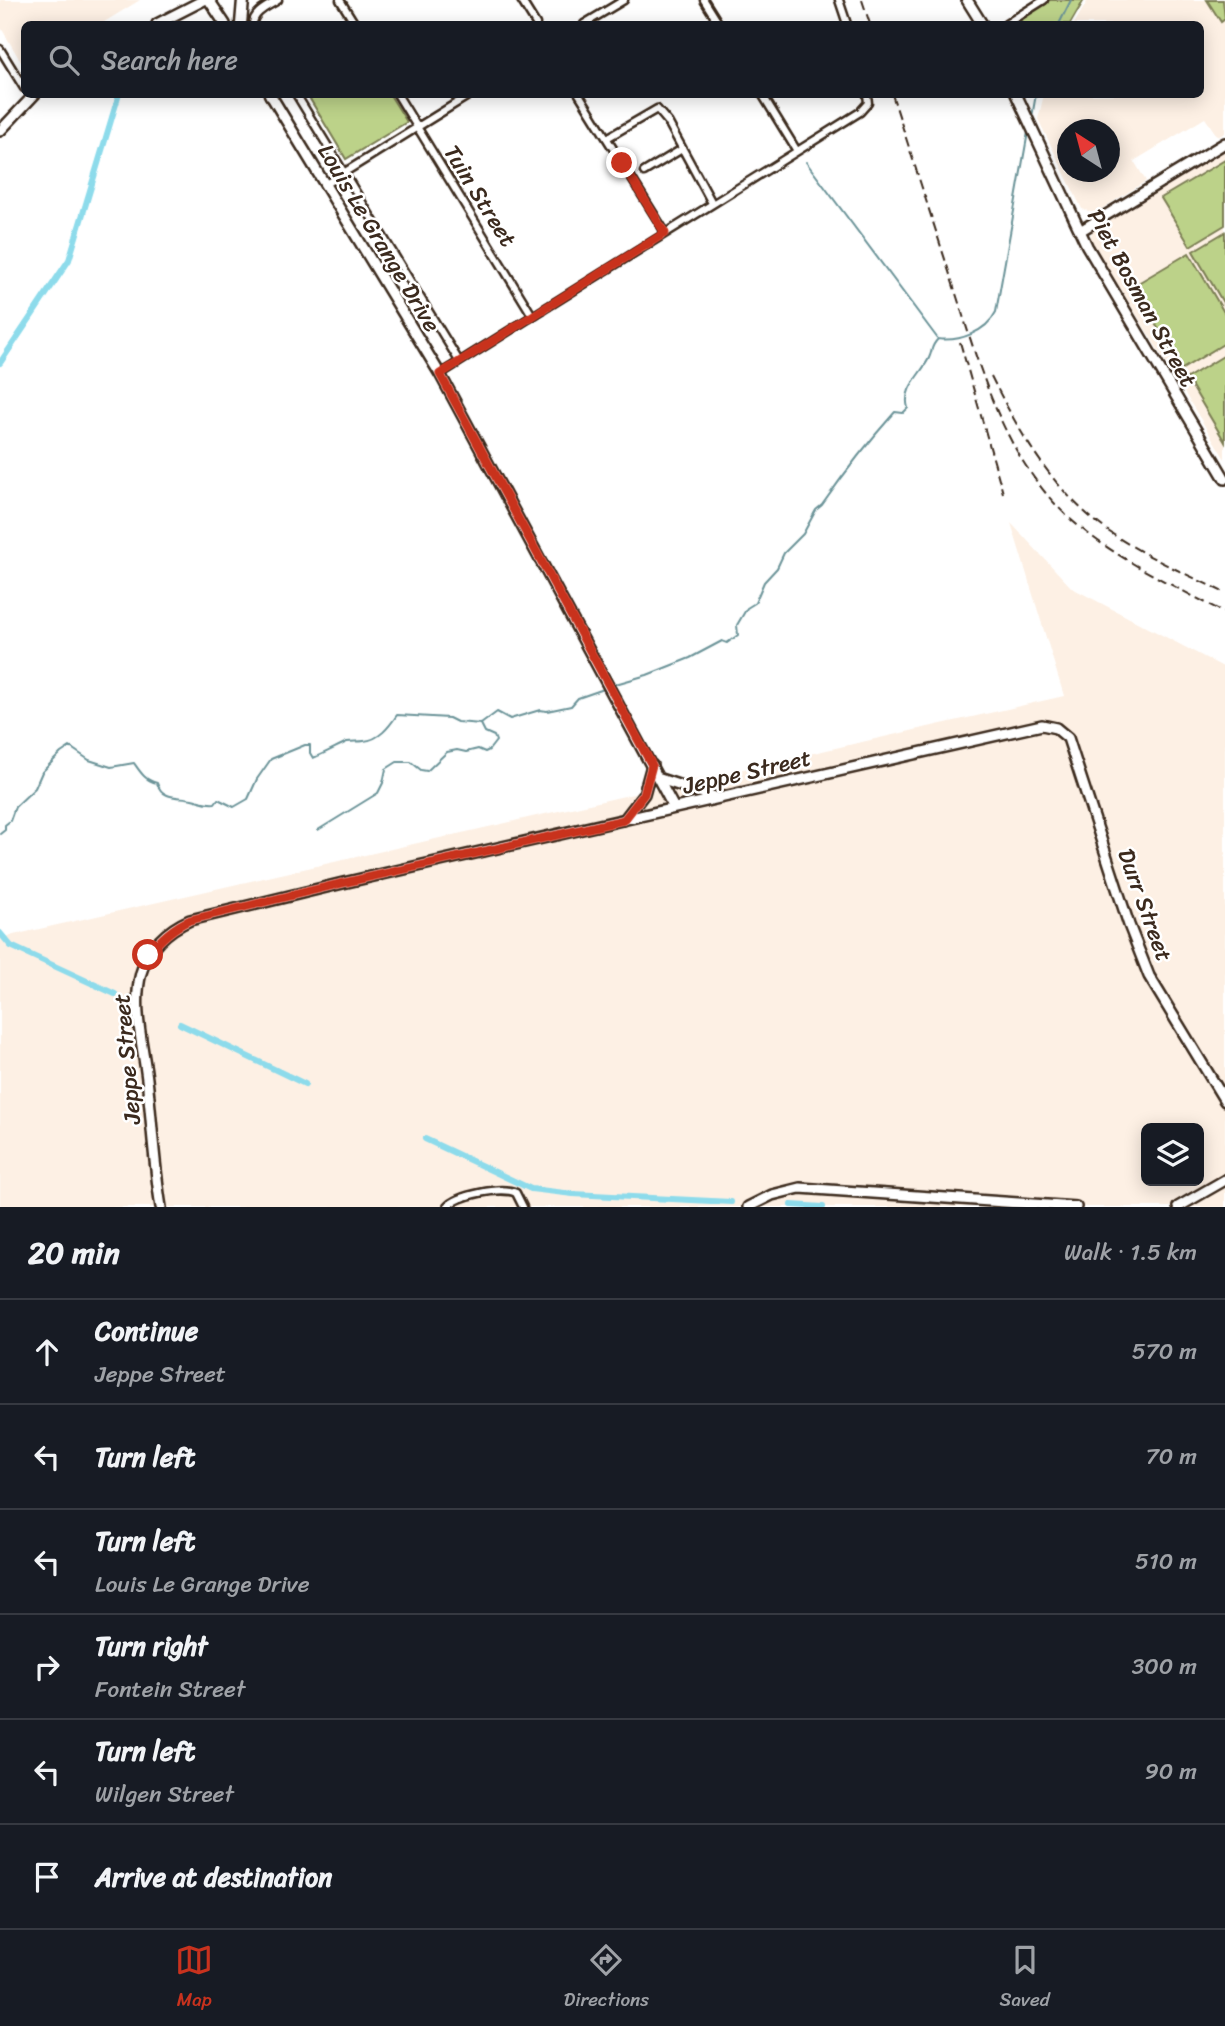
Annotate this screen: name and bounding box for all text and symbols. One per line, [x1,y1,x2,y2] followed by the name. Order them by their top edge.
[21,21,1204,98] search box
[101,37,238,83] text: Search here
[45,41,83,79] icon: search
[1057,119,1120,182] north arrow
[306,136,452,341] street label: Louis Le Grange Drive
[432,137,528,255] street label: Tuin Street
[606,147,637,178] route end
[1076,201,1208,395] street label: Piet Bosman Street
[678,737,815,807] street label: Jeppe Street
[1106,843,1184,967] street label: Durr Street
[132,939,163,970] route start
[101,992,153,1127] street label: Jeppe Street
[1141,1123,1204,1186] map controls
[1141,1123,1204,1186] button: layers
[28,1226,120,1280] text: 20 min
[1064,1232,1197,1273] text: Walk · 1.5 km
[95,1308,198,1354] text: Continue
[1132,1331,1197,1372] text: 570 m
[28,1333,66,1371] icon: ahead
[95,1354,226,1395] text: Jeppe Street
[95,1434,195,1480] text: Turn left
[1146,1436,1197,1477] text: 70 m
[28,1438,66,1476] icon: left
[95,1518,195,1564] text: Turn left
[1135,1541,1197,1582] text: 510 m
[28,1543,66,1581] icon: left
[95,1564,310,1605] text: Louis Le Grange Drive
[95,1623,208,1669] text: Turn right
[1132,1646,1197,1687] text: 300 m
[28,1648,66,1686] icon: right
[95,1669,245,1710] text: Fontein Street
[95,1728,195,1774] text: Turn left
[1145,1751,1197,1792] text: 90 m
[28,1753,66,1791] icon: left
[95,1774,234,1815] text: Wilgen Street
[95,1854,332,1900] text: Arrive at destination
[28,1858,66,1896] icon: arrive
[175,1941,213,2016] tab: Map
[564,1941,649,2016] tab: Directions
[1000,1941,1050,2016] tab: Saved

